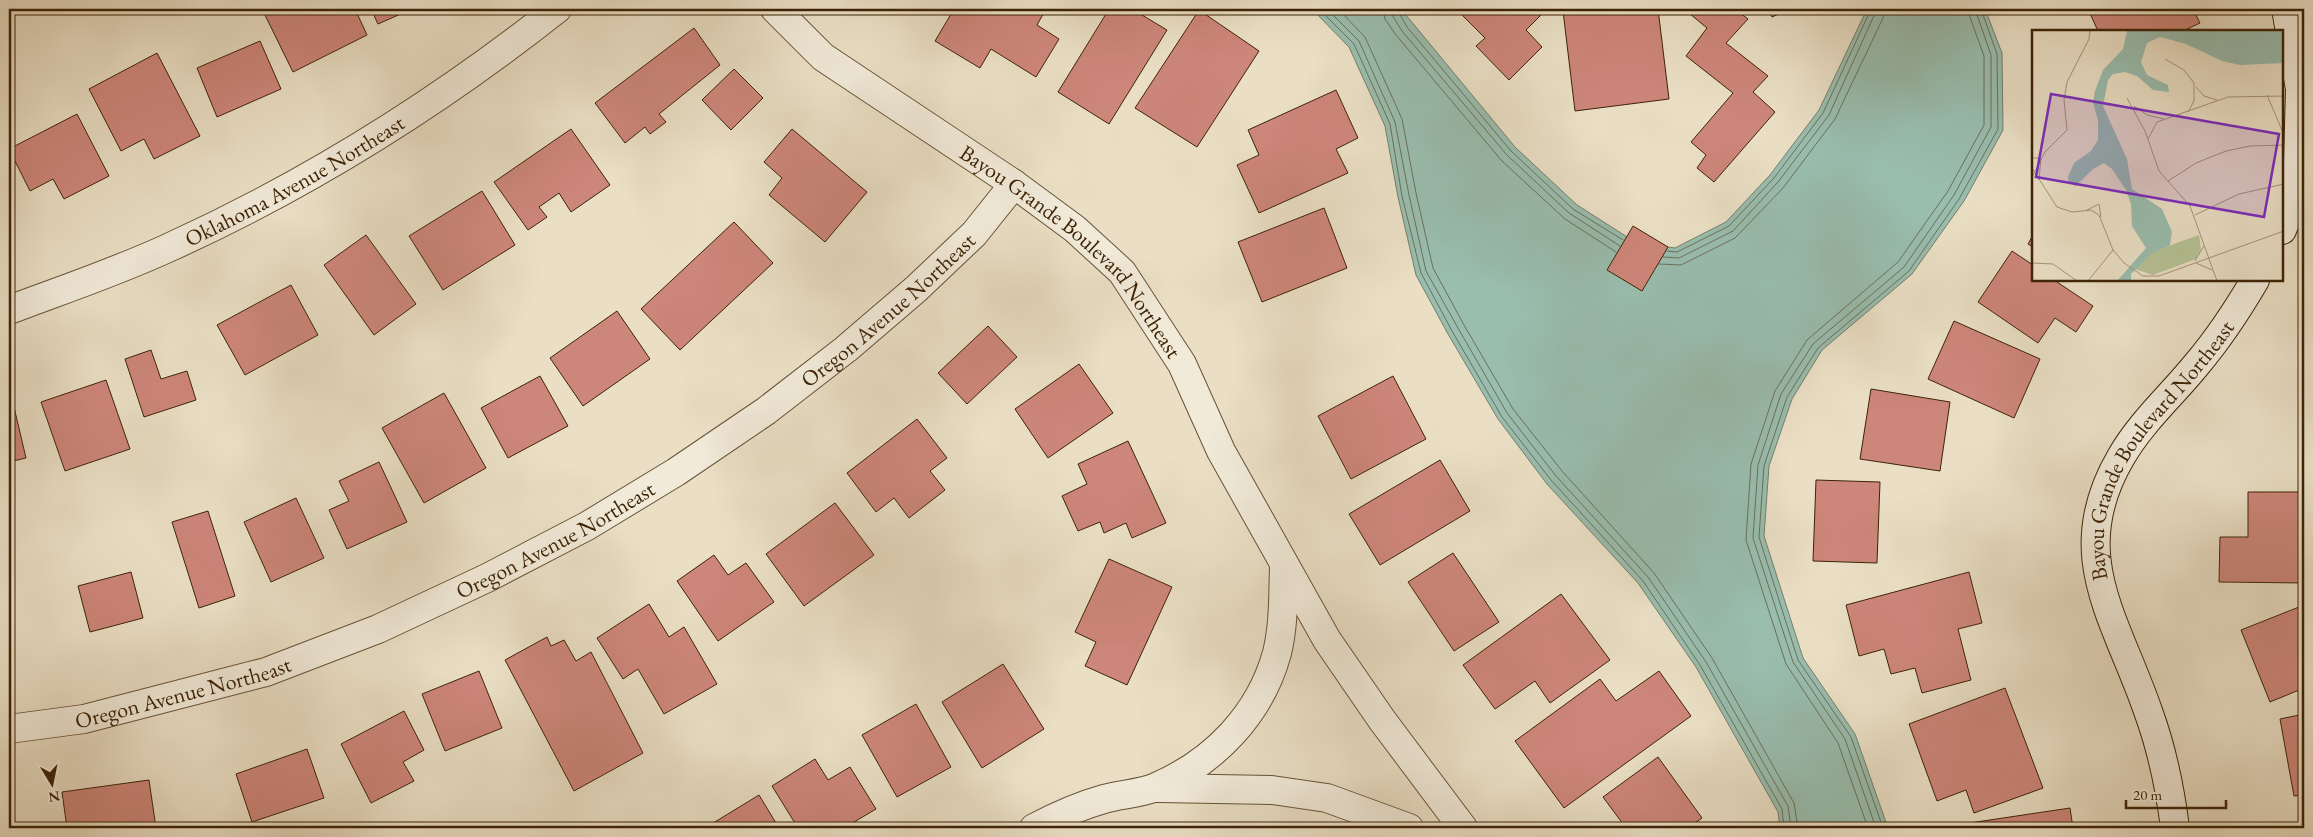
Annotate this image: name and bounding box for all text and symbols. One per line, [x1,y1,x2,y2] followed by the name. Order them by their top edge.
[2032,30,2283,281] inset map
[180,108,410,253] street label: Oklahoma Avenue Northeast
[954,138,1188,364] street label: Bayou Grande Boulevard Northeast
[795,226,982,394] street label: Oregon Avenue Northeast
[2081,314,2241,583] street label: Bayou Grande Boulevard Northeast
[451,474,660,606] street label: Oregon Avenue Northeast
[73,650,295,735] street label: Oregon Avenue Northeast
[28,760,78,810] north arrow
[2126,777,2226,809] scale bar
[2133,785,2162,804] text: 20 m
[46,787,61,807] text: N

